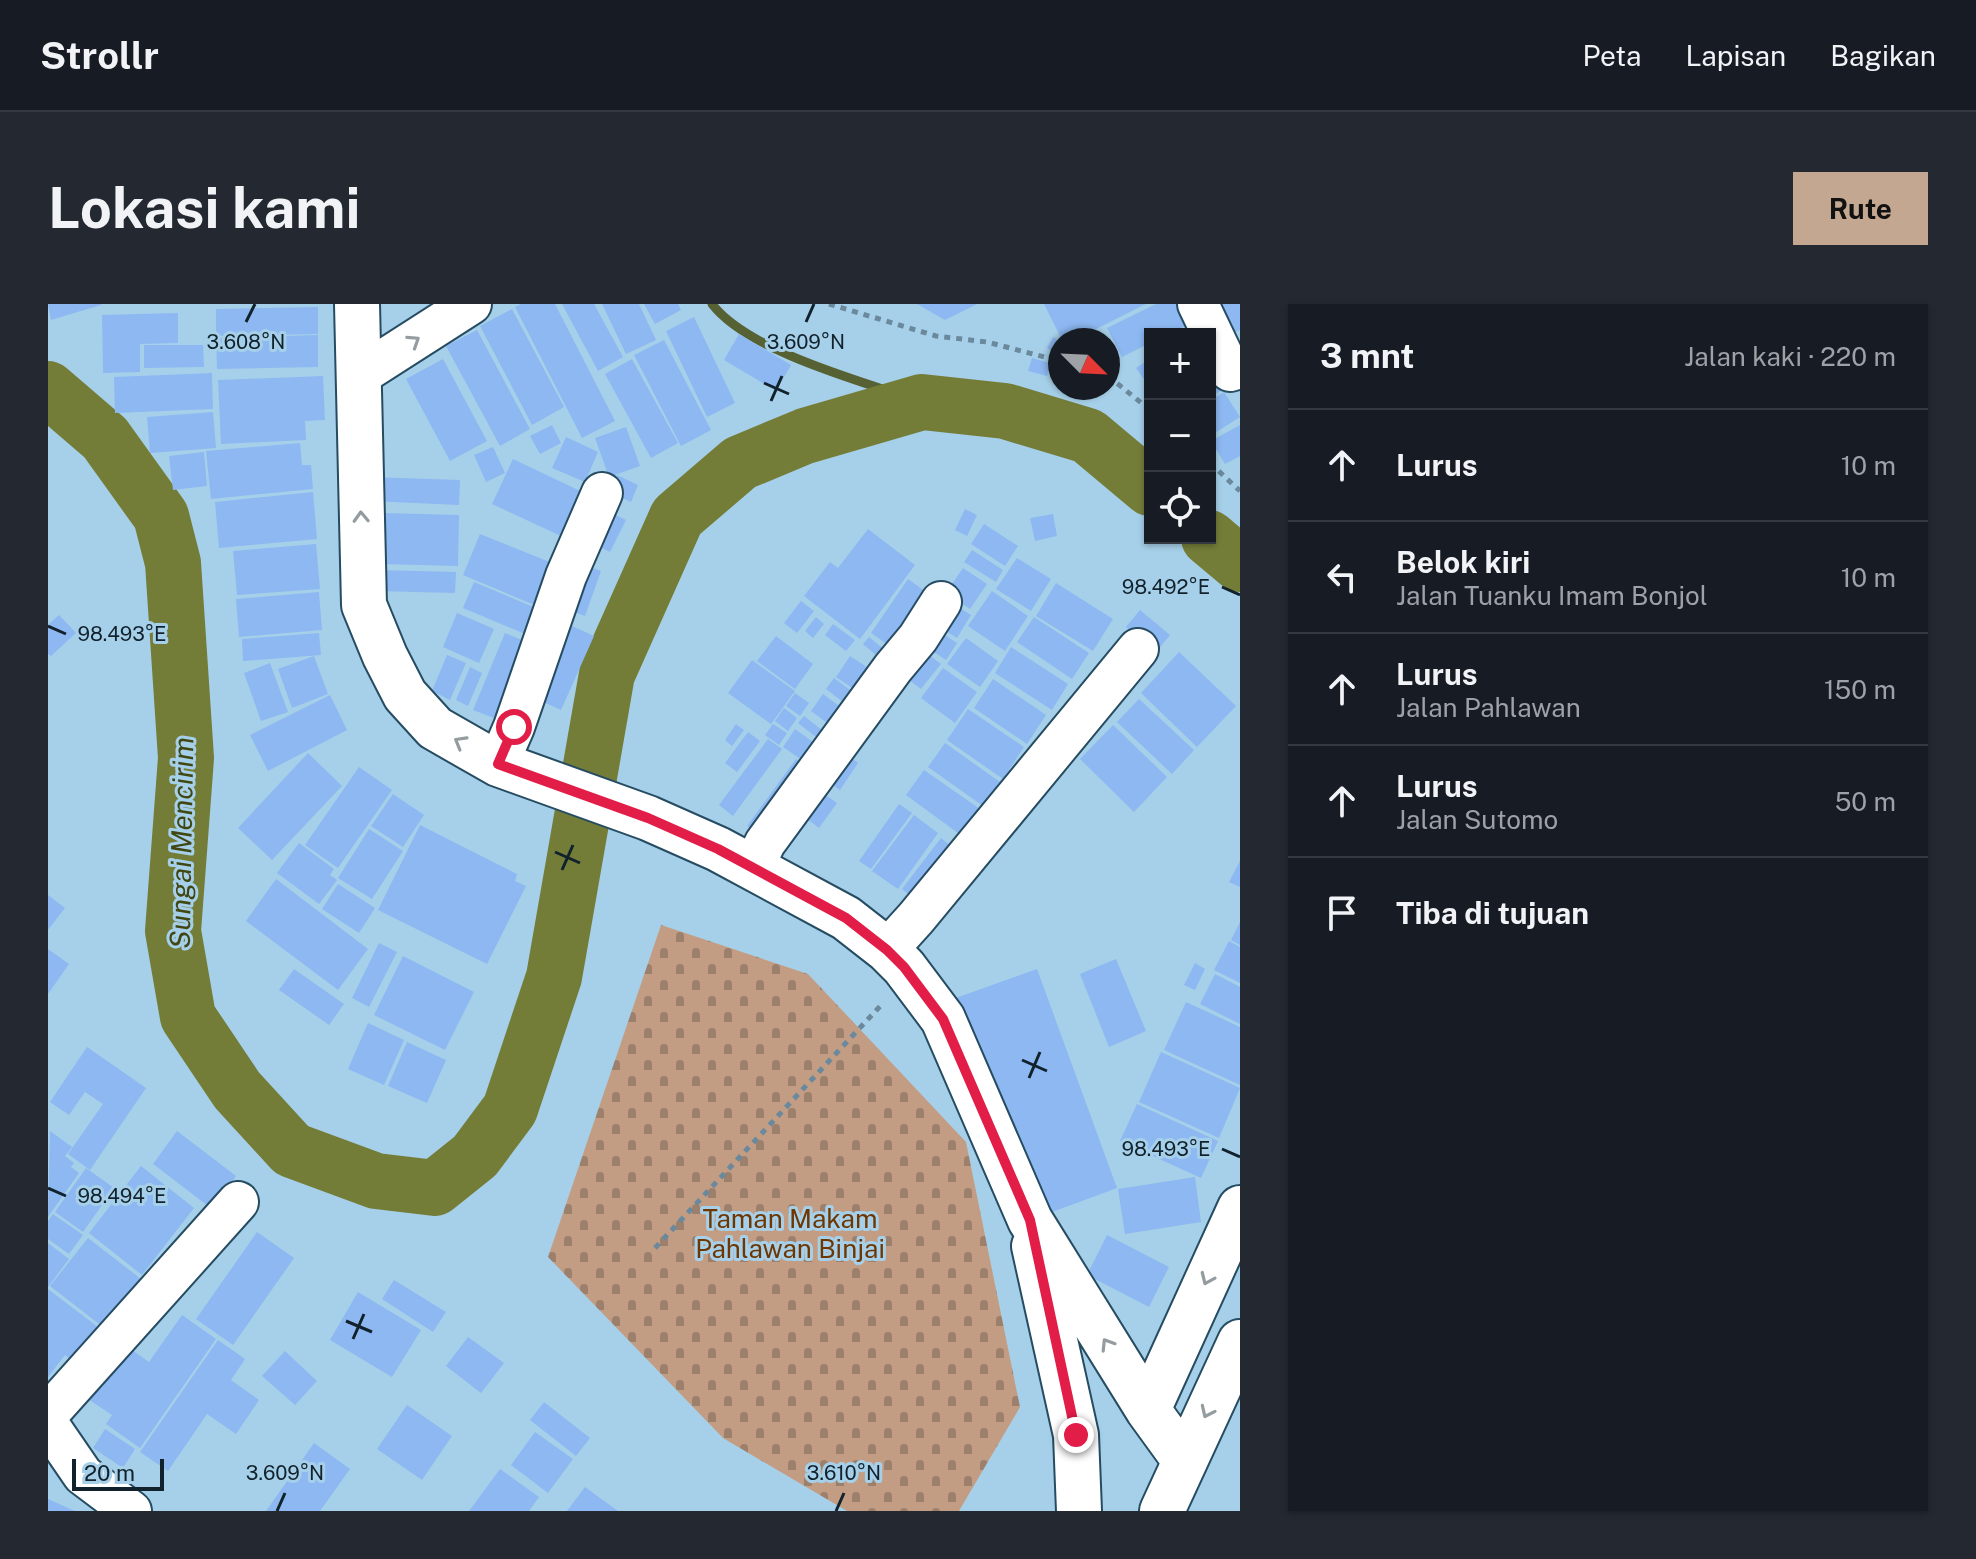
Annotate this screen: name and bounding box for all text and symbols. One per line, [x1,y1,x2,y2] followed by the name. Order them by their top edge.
[40,33,159,78] text: Strollr
[1582,39,1642,72] text: Peta
[1686,39,1786,72] text: Lapisan
[1830,39,1936,72] text: Bagikan
[1793,172,1928,245] button: Rute
[48,175,360,241] text: Lokasi kami
[1048,328,1120,400] north arrow
[1144,328,1216,544] map controls
[1144,328,1216,400] button: +
[207,330,285,354] text: 3.608°N
[767,330,845,354] text: 3.609°N
[405,335,420,350] one-way arrow
[1320,336,1414,376] text: 3 mnt
[1684,341,1896,372] text: Jalan kaki · 220 m
[1144,400,1216,472] button: −
[1320,443,1364,487] icon: ahead
[1396,447,1478,483] text: Lurus
[1841,450,1896,481] text: 10 m
[1144,472,1216,544] button: locate
[353,510,370,523] one-way arrow
[1396,544,1530,580] text: Belok kiri
[1320,555,1364,599] icon: left
[1841,562,1896,593] text: 10 m
[1122,575,1210,599] text: 98.492°E
[1396,580,1708,611] text: Jalan Tuanku Imam Bonjol
[78,622,166,646] text: 98.493°E
[1396,656,1478,692] text: Lurus
[1320,667,1364,711] icon: ahead
[1824,674,1896,705] text: 150 m
[1396,692,1581,723] text: Jalan Pahlawan
[496,709,532,745] route start
[454,736,469,752] one-way arrow
[163,737,199,949] water label: Sungai Mencirim
[1396,768,1478,804] text: Lurus
[1320,779,1364,823] icon: ahead
[1835,786,1896,817] text: 50 m
[1396,804,1558,835] text: Jalan Sutomo
[1320,891,1364,935] icon: arrive
[1396,895,1589,931] text: Tiba di tujuan
[1122,1137,1210,1161] text: 98.493°E
[78,1184,166,1208] text: 98.494°E
[695,1203,885,1264] park label: Taman Makam Pahlawan Binjai
[1201,1271,1217,1285] one-way arrow
[1101,1338,1116,1353] one-way arrow
[1201,1404,1217,1419] one-way arrow
[1058,1417,1094,1453] route end
[72,1455,164,1491] scale bar
[84,1460,135,1486] text: 20 m
[246,1461,324,1485] text: 3.609°N
[807,1461,881,1485] text: 3.610°N

